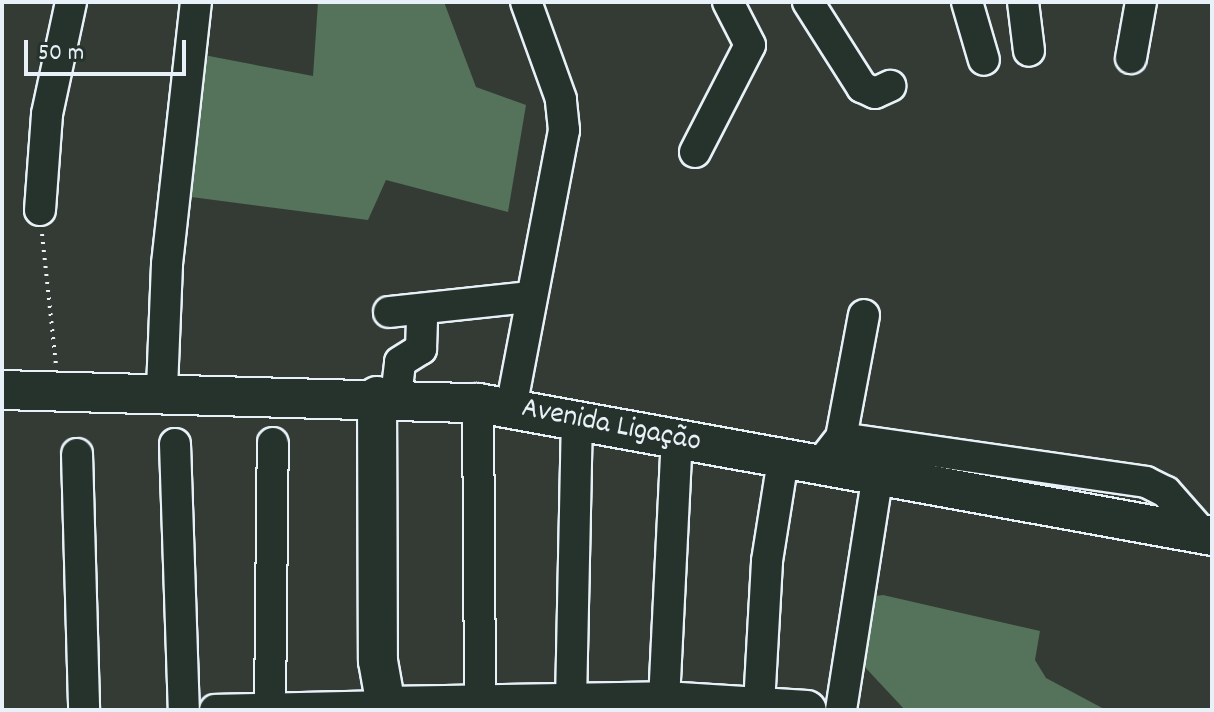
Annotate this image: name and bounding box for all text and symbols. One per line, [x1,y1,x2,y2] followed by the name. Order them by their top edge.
[28,24,190,74] scale bar
[38,37,84,71] text: 50 m
[518,392,704,462] street label: Avenida Ligação

